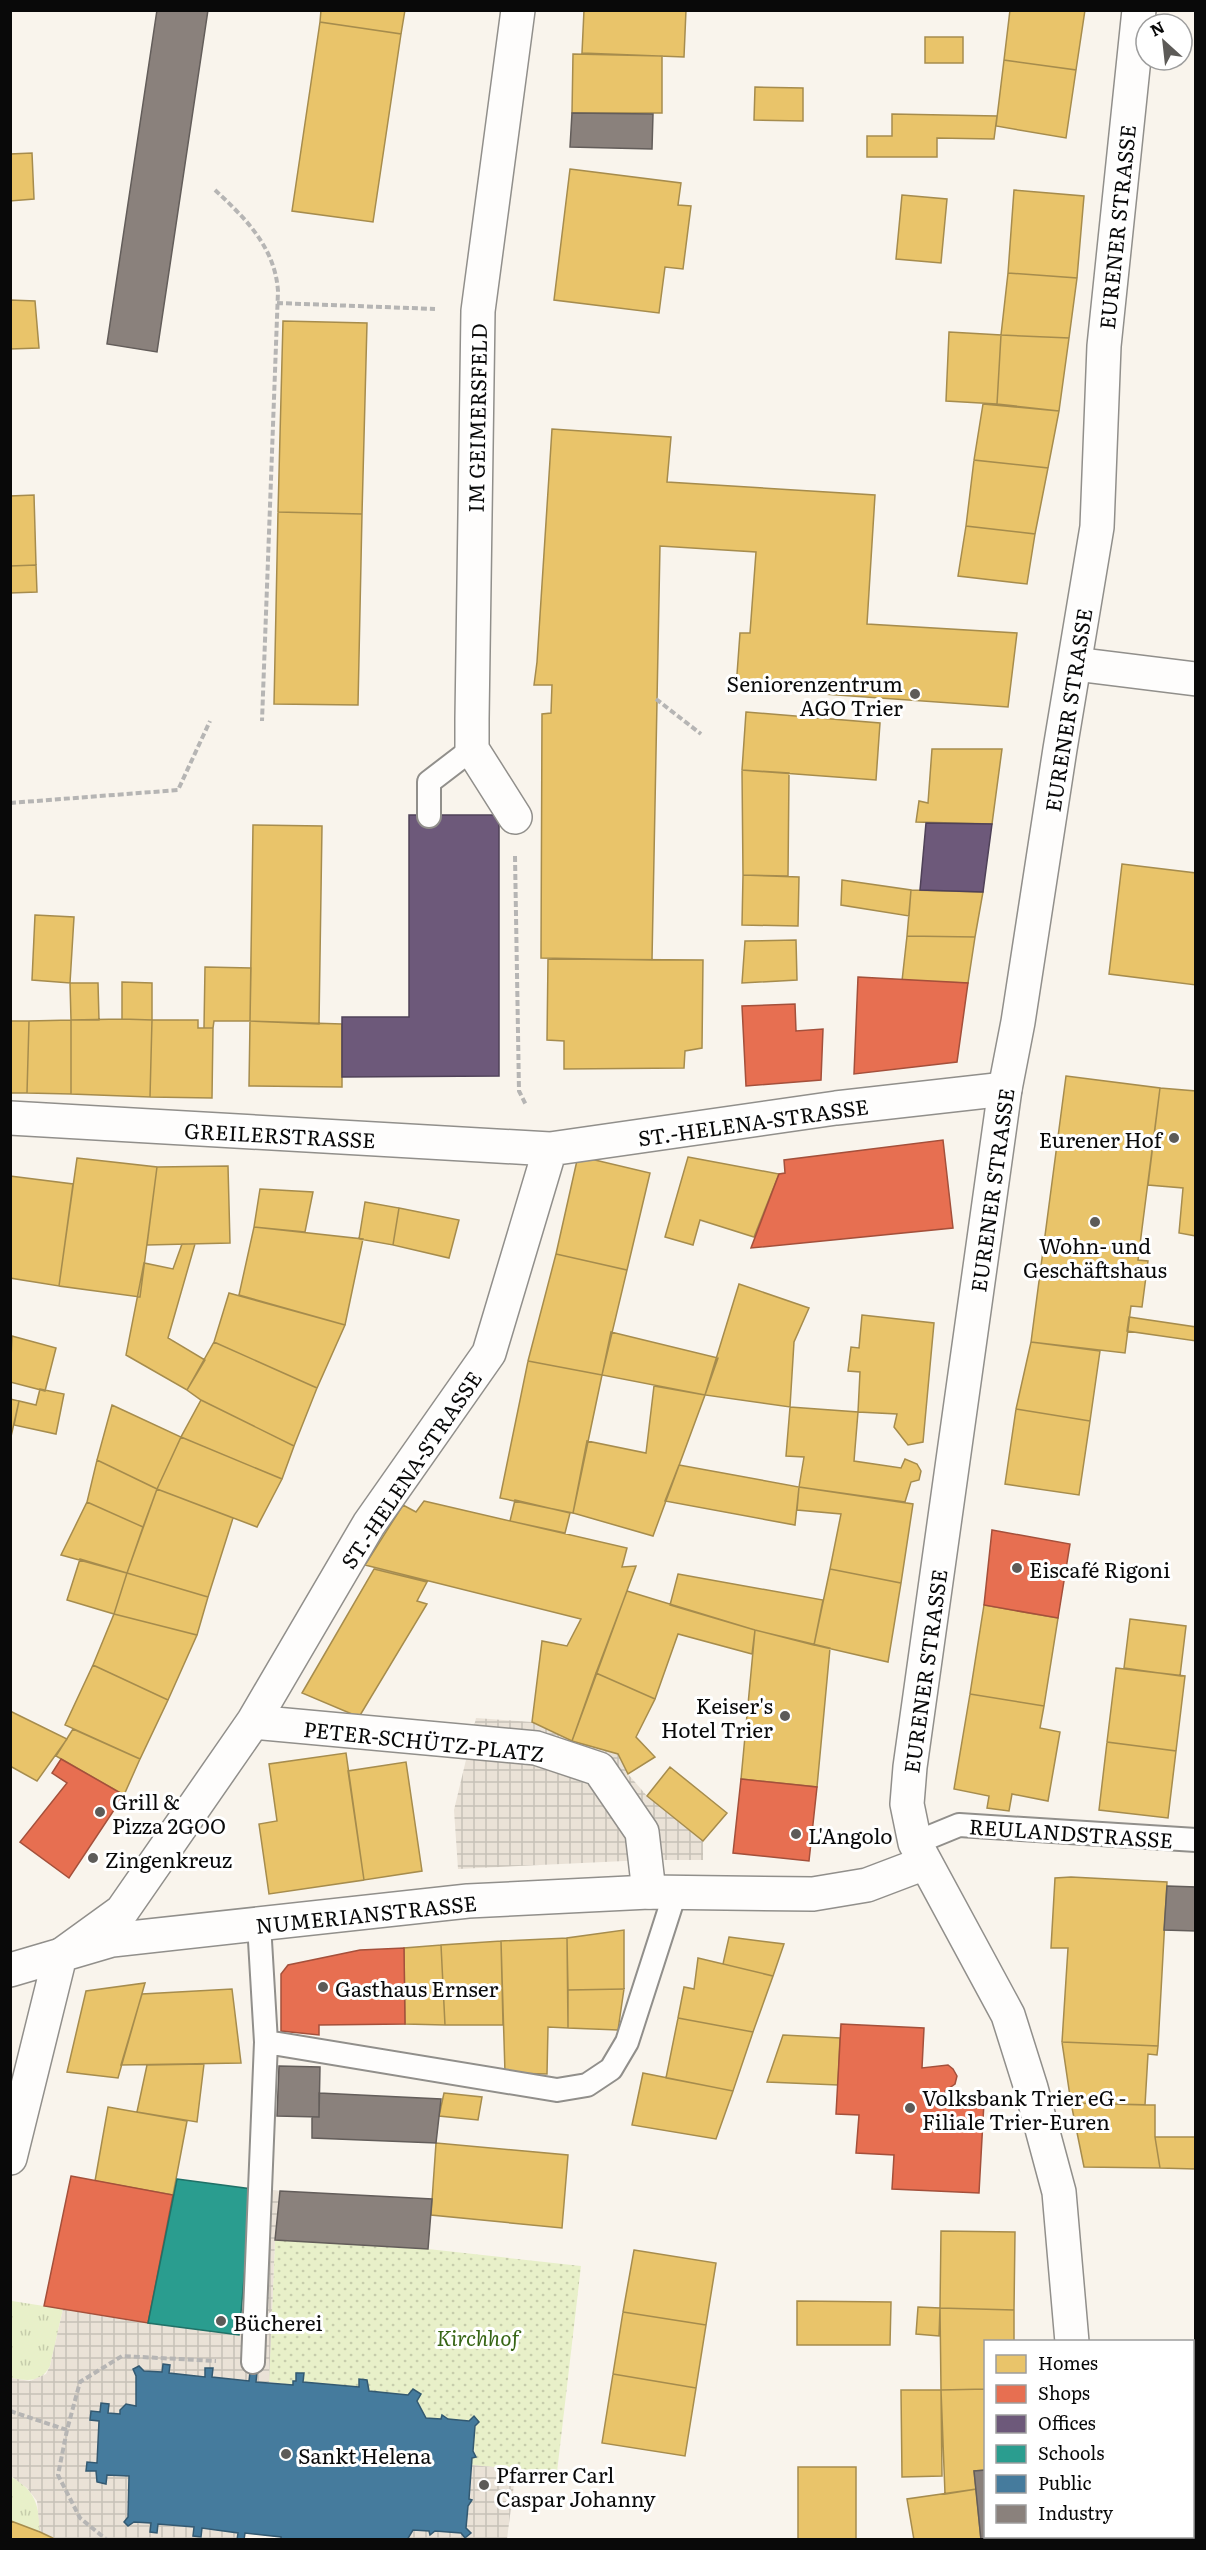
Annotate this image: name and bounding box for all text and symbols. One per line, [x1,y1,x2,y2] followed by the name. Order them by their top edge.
[1134,12,1194,72] north arrow
[1145,14,1168,41] text: N
[1090,123,1142,331] street label: EURENER STRASSE
[459,323,493,513] street label: IM GEIMERSFELD
[1036,606,1098,814] street label: EURENER STRASSE
[727,667,903,722] place label: Seniorenzentrum AGO Trier
[908,687,922,701] marker: Seniorenzentrum AGO Trier
[961,1086,1021,1294] street label: EURENER STRASSE
[636,1089,870,1153] street label: ST.-HELENA-STRASSE
[184,1114,376,1154] street label: GREILERSTRASSE
[1039,1123,1164,1154] place label: Eurener Hof
[1167,1131,1181,1145] marker: Eurener Hof
[1088,1215,1102,1229] marker: Wohn- und Geschäftshaus
[1023,1229,1167,1284] place label: Wohn- und Geschäftshaus
[332,1364,488,1574] street label: ST.-HELENA-STRASSE
[1029,1553,1170,1584] place label: Eiscafé Rigoni
[1010,1561,1024,1575] marker: Eiscafé Rigoni
[894,1567,954,1775] street label: EURENER STRASSE
[661,1689,773,1744] place label: Keiser's Hotel Trier
[778,1709,792,1723] marker: Keiser's Hotel Trier
[302,1712,546,1768] street label: PETER-SCHÜTZ-PLATZ
[112,1785,226,1840] place label: Grill & Pizza 2GOO
[93,1805,107,1819] marker: Grill & Pizza 2GOO
[968,1809,1174,1855] street label: REULANDSTRASSE
[808,1819,893,1850] place label: L'Angolo
[789,1827,803,1841] marker: L'Angolo
[105,1843,232,1874] place label: Zingenkreuz
[86,1851,100,1865] marker: Zingenkreuz
[254,1886,478,1940] street label: NUMERIANSTRASSE
[335,1972,499,2003] place label: Gasthaus Ernser
[316,1980,330,1994] marker: Gasthaus Ernser
[922,2081,1126,2136] place label: Volksbank Trier eG - Filiale Trier-Euren
[903,2101,917,2115] marker: Volksbank Trier eG - Filiale Trier-Euren
[233,2306,323,2337] place label: Bücherei
[214,2314,228,2328] marker: Bücherei
[437,2321,521,2352] park label: Kirchhof
[984,2340,1194,2538] legend
[1038,2349,1098,2376] text: Homes
[1038,2379,1090,2406] text: Shops
[1038,2409,1096,2436] text: Offices
[298,2439,432,2470] place label: Sankt Helena
[1038,2439,1104,2466] text: Schools
[279,2447,293,2461] marker: Sankt Helena
[496,2458,657,2513] place label: Pfarrer Carl Caspar Johanny
[1038,2469,1092,2496] text: Public
[477,2478,491,2492] marker: Pfarrer Carl Caspar Johanny
[1038,2499,1114,2526] text: Industry

